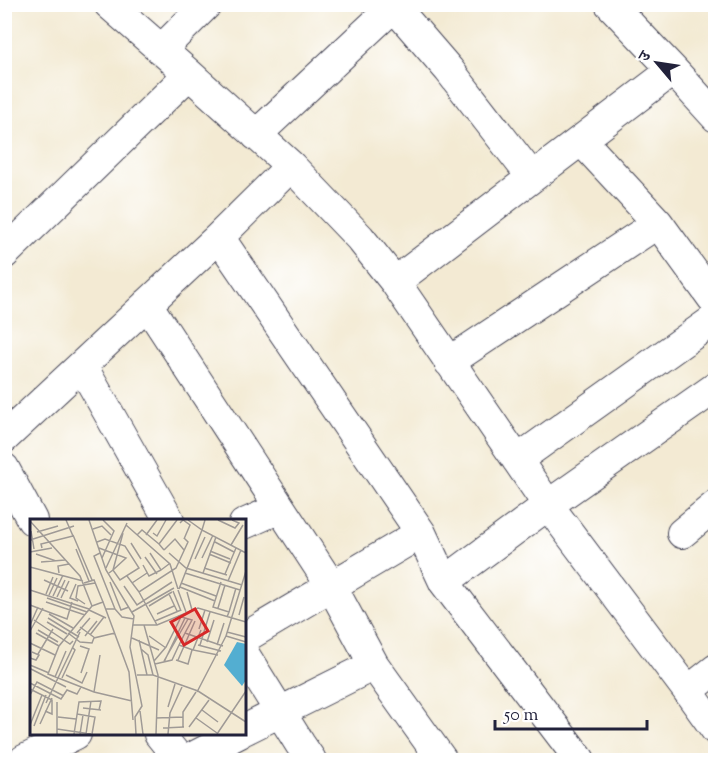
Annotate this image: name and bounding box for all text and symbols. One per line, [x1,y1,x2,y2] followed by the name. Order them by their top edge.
[627,33,687,93] north arrow
[634,46,659,67] text: उ
[30,519,246,735] inset map
[495,693,646,731] scale bar
[503,703,539,729] text: 50 m

